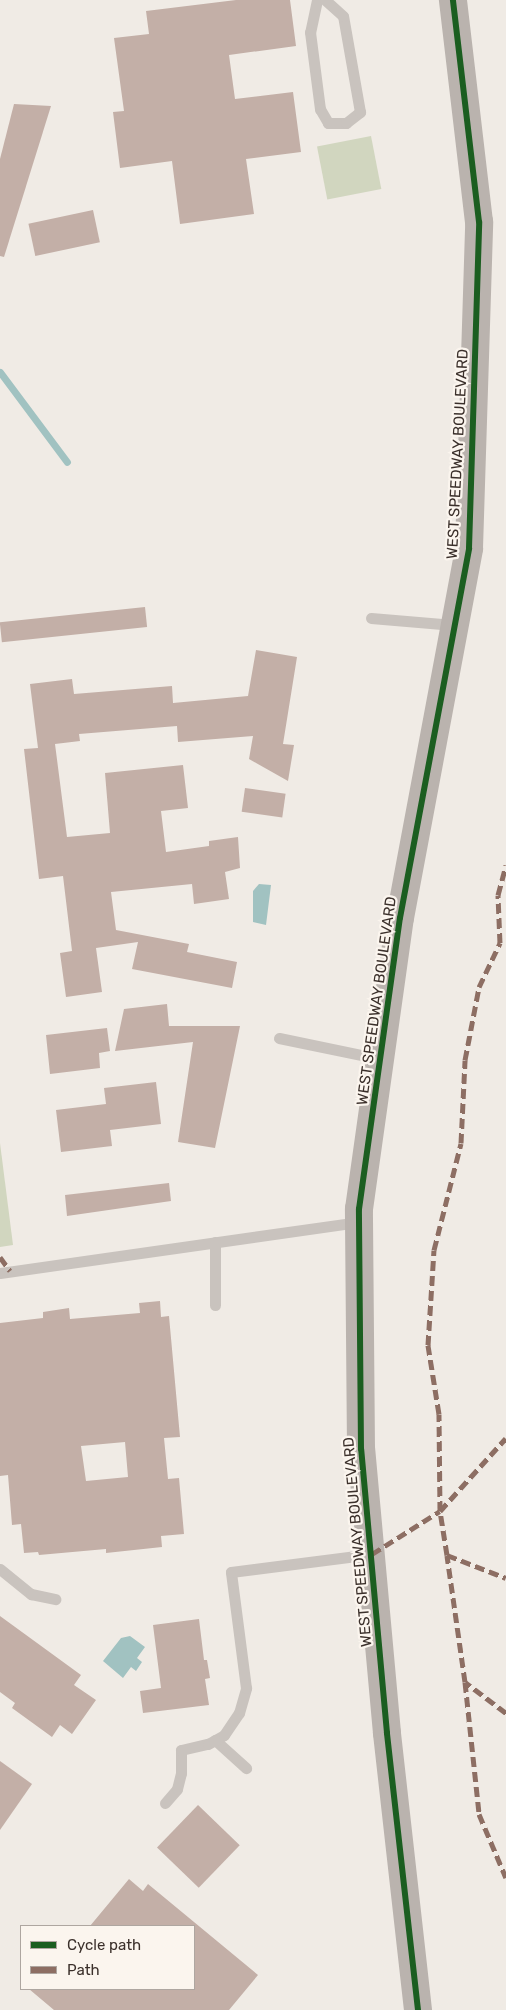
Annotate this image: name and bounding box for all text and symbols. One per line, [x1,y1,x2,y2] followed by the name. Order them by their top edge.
[443,348,473,560] street label: WEST SPEEDWAY BOULEVARD
[353,895,401,1107] street label: WEST SPEEDWAY BOULEVARD
[340,1436,376,1648] street label: WEST SPEEDWAY BOULEVARD
[20,1925,195,1990] legend
[67,1936,141,1954] text: Cycle path
[67,1961,100,1979] text: Path

